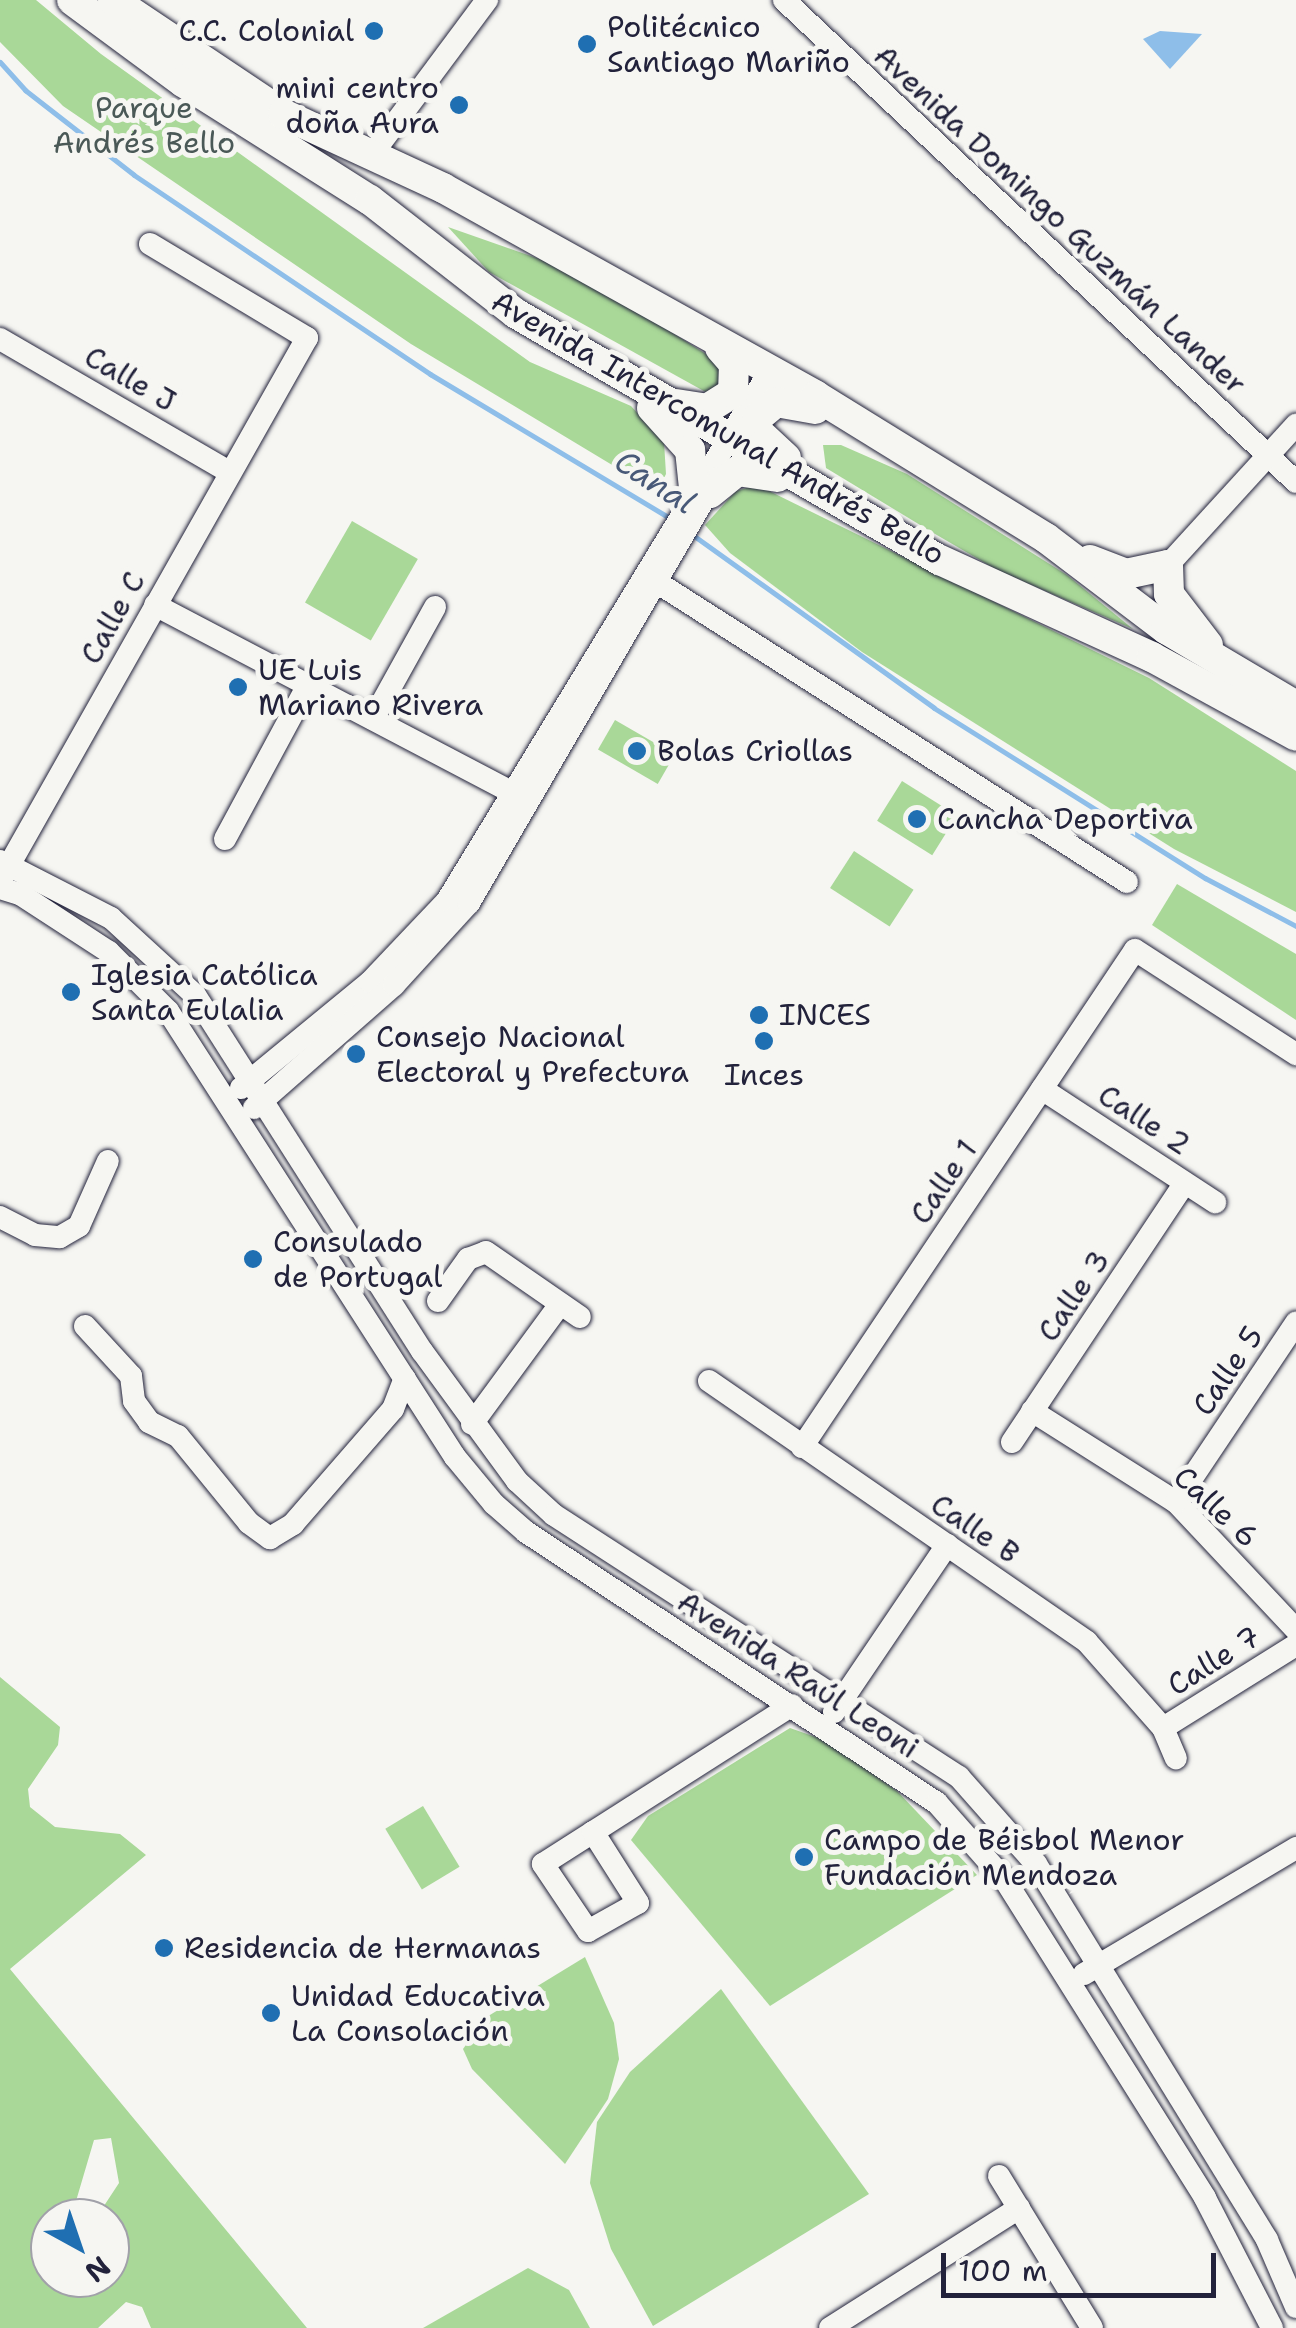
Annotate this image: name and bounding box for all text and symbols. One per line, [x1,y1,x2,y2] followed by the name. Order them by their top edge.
[607,9,850,80] place label: Politécnico Santiago Mariño
[178,13,354,49] place label: C.C. Colonial
[363,20,385,42] marker: C.C. Colonial
[576,33,598,55] marker: Politécnico Santiago Mariño
[866,38,1254,402] street label: Avenida Domingo Guzmán Lander
[276,70,439,140] place label: mini centro doña Aura
[53,90,235,160] park label: Parque Andrés Bello
[448,94,470,116] marker: mini centro doña Aura
[485,283,951,573] street label: Avenida Intercomunal Andrés Bello
[78,339,182,419] street label: Calle J
[607,442,703,522] water label: Canal
[73,566,153,670] street label: Calle C
[258,652,483,722] place label: UE Luis Mariano Rivera
[227,676,249,698] marker: UE Luis Mariano Rivera
[657,733,853,769] place label: Bolas Criollas
[626,740,648,762] marker: Bolas Criollas
[937,801,1193,837] place label: Cancha Deportiva
[906,808,928,830] marker: Cancha Deportiva
[91,957,318,1028] place label: Iglesia Católica Santa Eulalia
[60,981,82,1003] marker: Iglesia Católica Santa Eulalia
[779,997,871,1033] place label: INCES
[748,1004,770,1026] marker: INCES
[376,1019,689,1090] place label: Consejo Nacional Electoral y Prefectura
[753,1030,775,1052] marker: Inces
[345,1043,367,1065] marker: Consejo Nacional Electoral y Prefectura
[724,1057,804,1093] place label: Inces
[1091,1077,1197,1163] street label: Calle 2
[903,1133,985,1231] street label: Calle 1
[273,1224,442,1294] place label: Consulado de Portugal
[1030,1243,1118,1349] street label: Calle 3
[242,1248,264,1270] marker: Consulado de Portugal
[1185,1320,1271,1422] street label: Calle 5
[1166,1459,1266,1555] street label: Calle 6
[924,1486,1026,1572] street label: Calle B
[671,1584,925,1766] street label: Avenida Raúl Leoni
[1161,1619,1267,1703] street label: Calle 7
[824,1822,1185,1892] place label: Campo de Béisbol Menor Fundación Mendoza
[793,1846,815,1868] marker: Campo de Béisbol Menor Fundación Mendoza
[184,1930,541,1966] place label: Residencia de Hermanas
[153,1937,175,1959] marker: Residencia de Hermanas
[291,1978,545,2048] place label: Unidad Educativa La Consolación
[260,2002,282,2024] marker: Unidad Educativa La Consolación
[30,2198,130,2298] north arrow
[946,2233,1221,2295] scale bar
[77,2248,119,2291] text: N
[958,2250,1048,2291] text: 100 m

